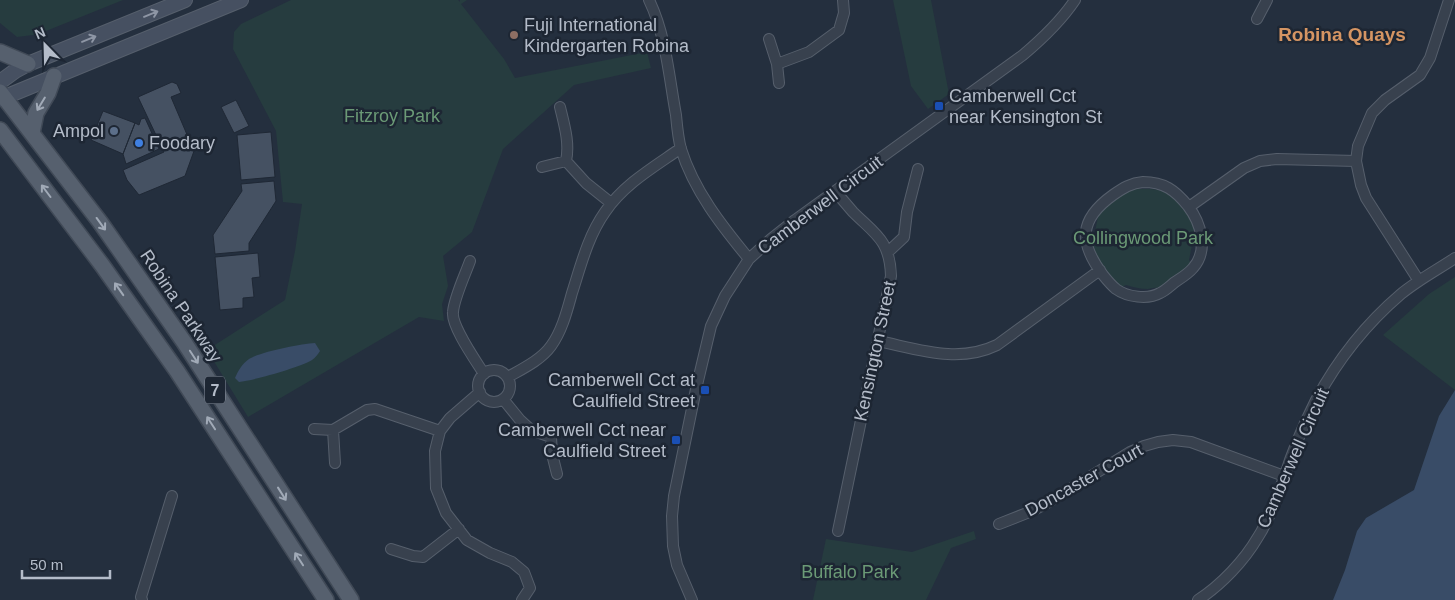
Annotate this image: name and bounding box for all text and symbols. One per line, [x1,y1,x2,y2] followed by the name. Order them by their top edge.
[143,9,158,18] one-way arrow
[524,15,690,56] place label: Fuji International Kindergarten Robina
[20,20,70,70] north arrow
[32,24,48,42] text: N
[1278,24,1406,45] district label: Robina Quays
[508,29,520,41] marker: Fuji International Kindergarten Robina
[81,34,96,43] one-way arrow
[949,86,1102,127] place label: Camberwell Cct near Kensington St
[35,97,46,111] one-way arrow
[933,100,945,112] marker: Camberwell Cct near Kensington St
[344,106,441,126] park label: Fitzroy Park
[53,121,104,141] place label: Ampol
[108,125,120,137] marker: Ampol
[149,133,215,153] place label: Foodary
[133,137,145,149] marker: Foodary
[754,152,886,258] street label: Camberwell Circuit
[41,185,52,198] one-way arrow
[96,217,106,231] one-way arrow
[1073,228,1214,248] park label: Collingwood Park
[136,246,226,366] street label: Robina Parkway
[850,279,900,423] street label: Kensington Street
[114,282,124,296] one-way arrow
[189,350,199,364] one-way arrow
[548,370,695,411] place label: Camberwell Cct at Caulfield Street
[205,376,225,404] road number: 7
[699,384,711,396] marker: Camberwell Cct at Caulfield Street
[1253,385,1333,531] street label: Camberwell Circuit
[206,416,216,430] one-way arrow
[498,420,666,461] place label: Camberwell Cct near Caulfield Street
[670,434,682,446] marker: Camberwell Cct near Caulfield Street
[1022,439,1146,521] street label: Doncaster Court
[277,486,287,500] one-way arrow
[22,548,110,580] scale bar
[294,553,304,567] one-way arrow
[30,556,63,573] text: 50 m
[801,562,900,582] park label: Buffalo Park

